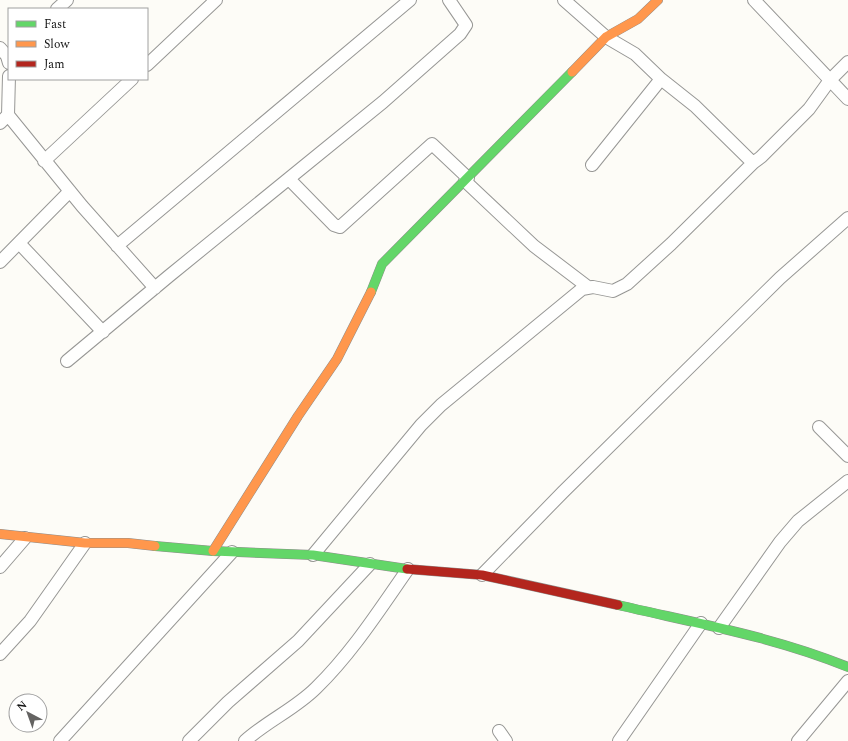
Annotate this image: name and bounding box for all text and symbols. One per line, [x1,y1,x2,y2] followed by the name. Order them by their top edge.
[8,8,148,80] legend
[44,15,66,34] text: Fast
[44,35,70,54] text: Slow
[44,55,65,74] text: Jam
[8,693,48,733] north arrow
[13,696,31,715] text: N

